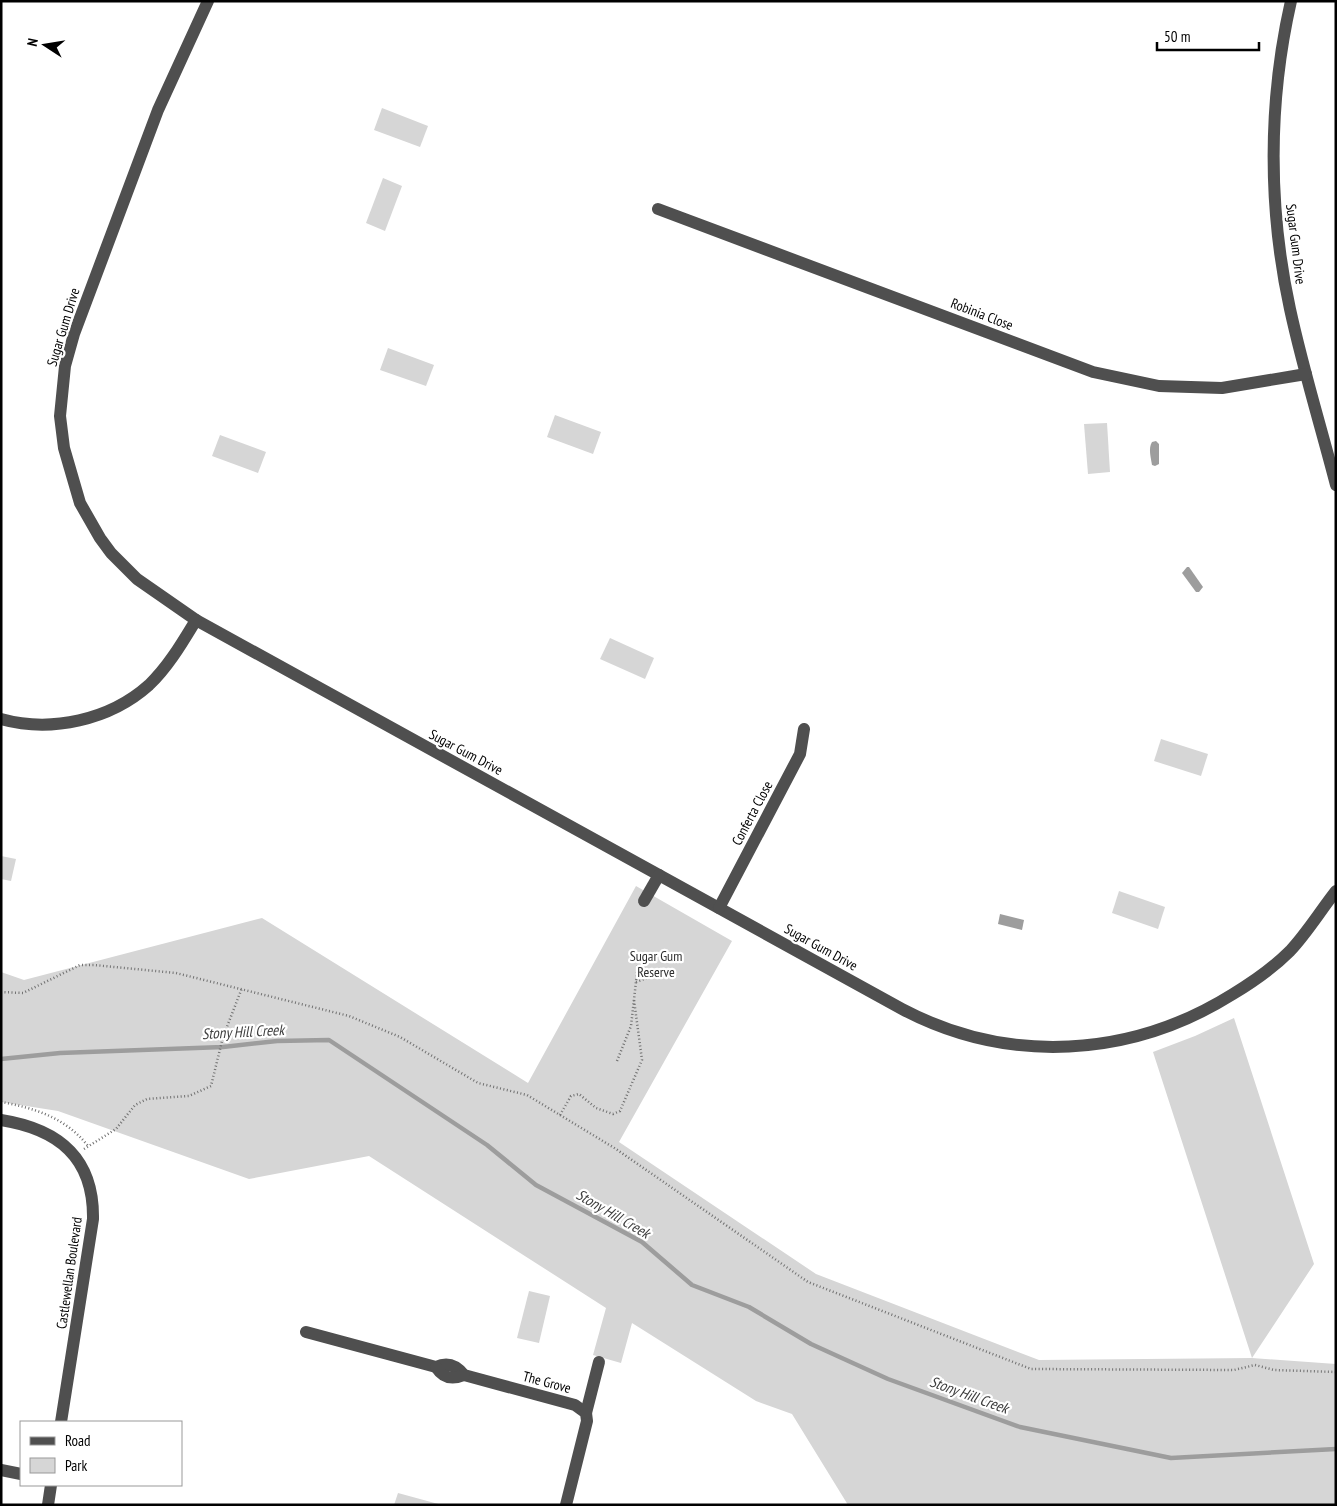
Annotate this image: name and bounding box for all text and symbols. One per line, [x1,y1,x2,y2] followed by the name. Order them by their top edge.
[20,20,70,70] north arrow
[1157,20,1260,52] scale bar
[1164,27,1190,46] text: 50 m
[23,37,42,48] text: N
[1282,203,1310,286] street label: Sugar Gum Drive
[43,285,84,368] street label: Sugar Gum Drive
[948,294,1016,334] street label: Robinia Close
[426,725,506,779] street label: Sugar Gum Drive
[728,778,777,848] street label: Conferta Close
[781,919,861,975] street label: Sugar Gum Drive
[630,947,682,981] park label: Sugar Gum Reserve
[201,1020,287,1043] water label: Stony Hill Creek
[573,1185,655,1243] water label: Stony Hill Creek
[52,1216,86,1330] street label: Castlewellan Boulevard
[521,1367,573,1397] street label: The Grove
[927,1372,1013,1418] water label: Stony Hill Creek
[20,1421,182,1486] legend
[65,1431,91,1450] text: Road
[65,1456,87,1475] text: Park

